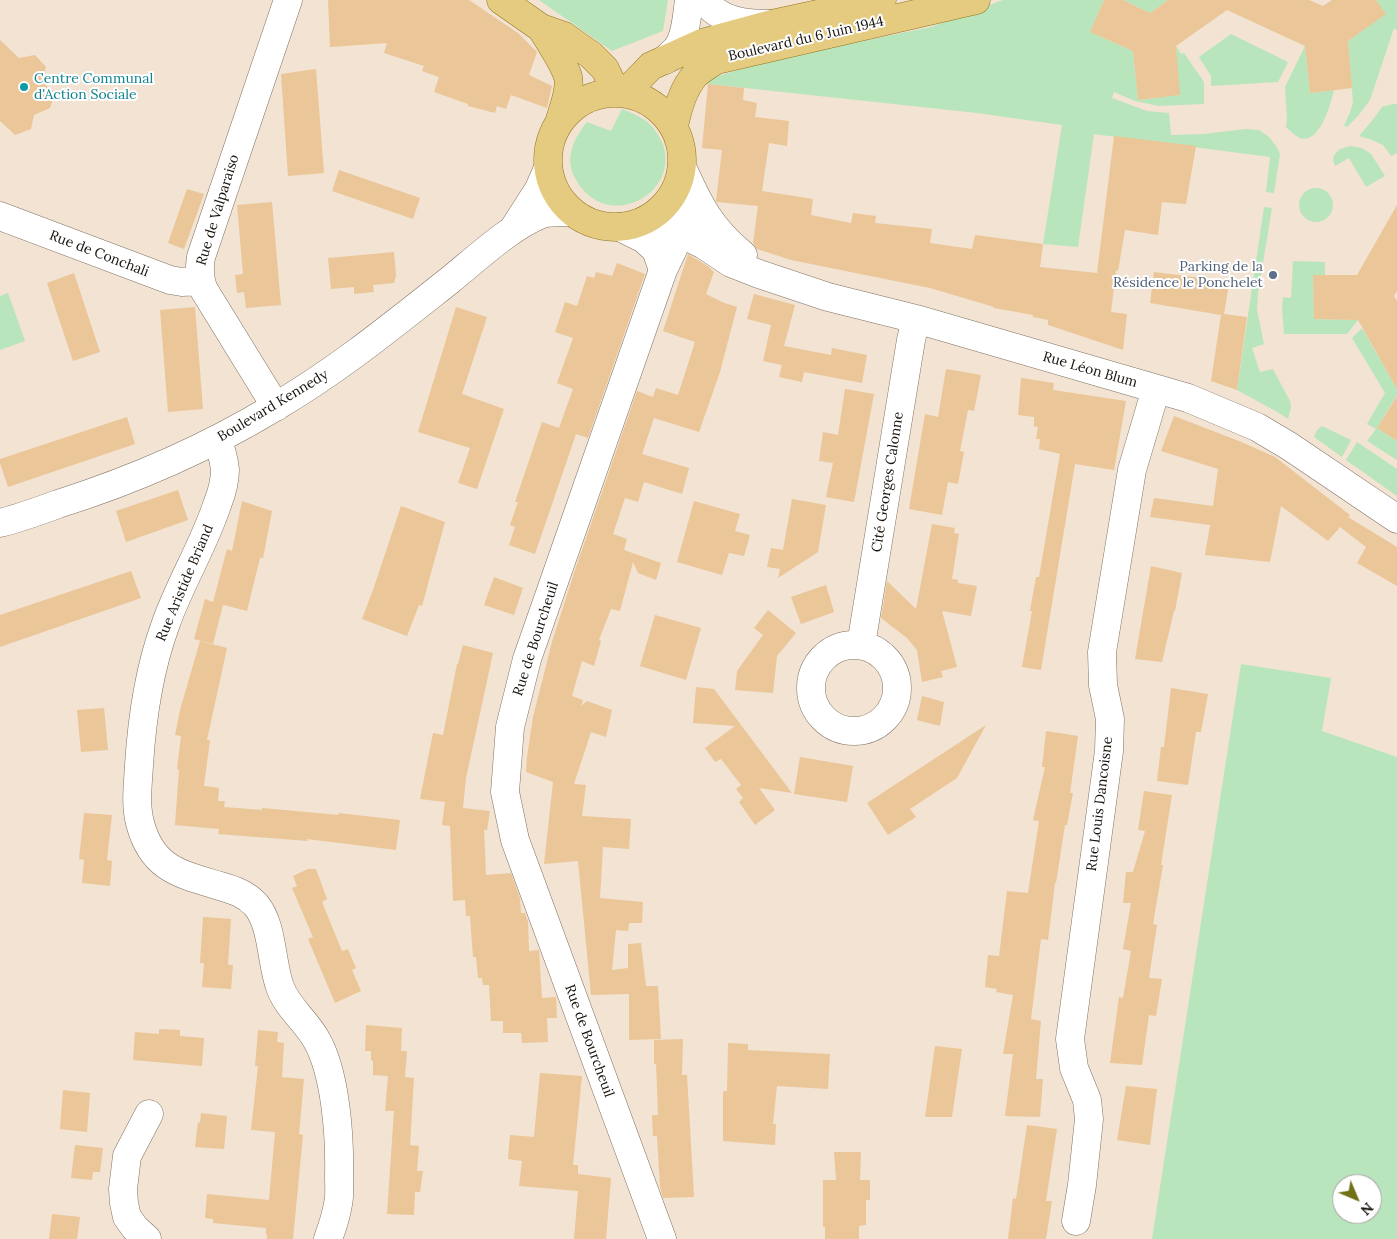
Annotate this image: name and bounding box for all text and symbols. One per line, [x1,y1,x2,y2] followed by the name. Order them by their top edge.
[727,13,885,65] street label: Boulevard du 6 Juin 1944
[34,71,153,104] place label: Centre Communal d'Action Sociale
[18,81,30,93] marker: Centre Communal d'Action Sociale
[193,152,243,268] street label: Rue de Valparaiso
[47,227,151,281] street label: Rue de Conchali
[1113,259,1263,292] place label: Parking de la Résidence le Ponchelet
[1267,269,1279,281] marker: Parking de la Résidence le Ponchelet
[1041,348,1139,392] street label: Rue Léon Blum
[215,366,331,446] street label: Boulevard Kennedy
[869,411,907,553] street label: Cité Georges Calonne
[153,522,217,644] street label: Rue Aristide Briand
[510,580,562,698] street label: Rue de Bourcheuil
[1083,736,1117,872] street label: Rue Louis Dancoisne
[561,982,617,1100] street label: Rue de Bourcheuil
[1332,1174,1382,1224] north arrow
[1357,1199,1377,1219] text: N

